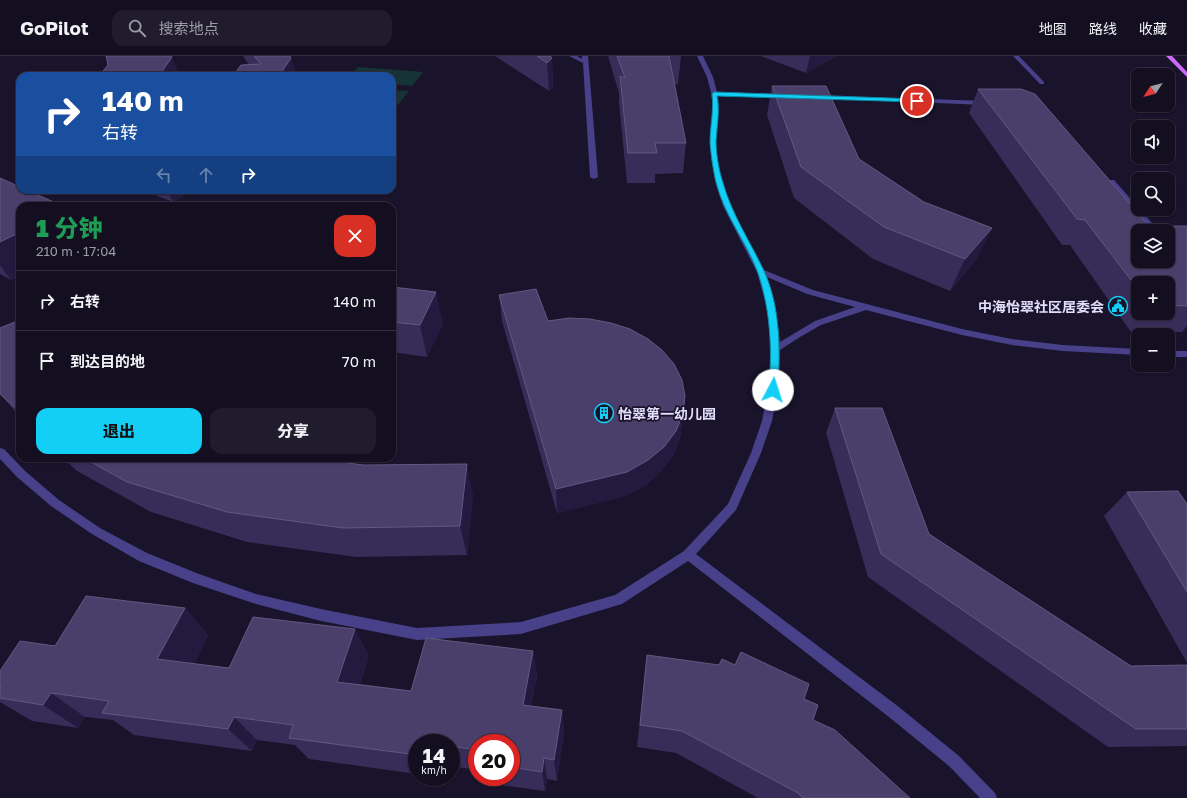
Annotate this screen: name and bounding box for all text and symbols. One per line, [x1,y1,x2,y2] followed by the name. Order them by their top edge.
[112,10,392,46] search box
[20,16,88,39] text: GoPilot
[126,17,148,39] icon: search
[158,19,219,37] text: 搜索地点
[1039,20,1067,37] text: 地图
[1089,20,1117,37] text: 路线
[1139,20,1167,37] text: 收藏
[1131,68,1175,112] north arrow
[1131,68,1175,372] map controls
[102,84,184,117] text: 140 m
[900,84,934,118] pin
[36,88,88,140] icon: right
[906,90,928,112] icon: arrive
[1131,120,1175,164] button: sound
[102,121,138,143] text: 右转
[153,164,175,186] icon: left
[195,164,217,186] icon: ahead
[237,164,259,186] icon: right
[1131,172,1175,216] button: search
[36,213,103,242] text: 1 分钟
[334,215,376,257] button: close
[1131,224,1175,268] button: layers
[36,243,116,259] text: 210 m · 17:04
[1131,276,1175,320] button: +
[36,290,58,312] icon: right
[70,292,100,310] text: 右转
[333,292,376,310] text: 140 m
[1107,295,1129,317] public building icon: 中海怡翠社区居委会
[978,298,1104,315] place label: 中海怡翠社区居委会
[1131,328,1175,372] button: −
[36,350,58,372] icon: arrive
[70,352,145,370] text: 到达目的地
[342,352,376,370] text: 70 m
[752,369,794,411] position arrow
[593,402,615,424] building icon: 怡翠第一幼儿园
[618,405,716,422] place label: 怡翠第一幼儿园
[36,408,202,454] button: 退出
[210,408,376,454] button: 分享
[468,734,520,786] speed limit sign: 20
[423,743,445,767] text: 14
[421,764,447,776] text: km/h

